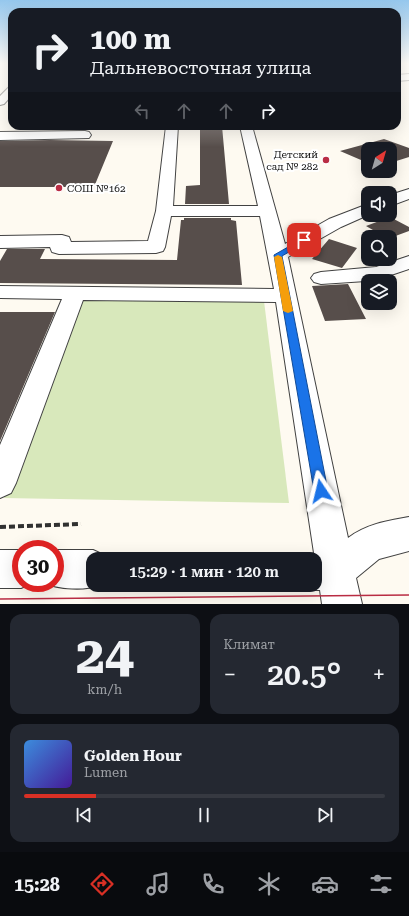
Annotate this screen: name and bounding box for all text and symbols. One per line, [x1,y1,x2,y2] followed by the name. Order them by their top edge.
[90,23,171,56] text: 100 m
[24,24,76,76] icon: right
[90,57,311,78] text: Дальневосточная улица
[131,100,153,122] icon: left
[173,100,195,122] icon: ahead
[215,100,237,122] icon: ahead
[257,100,279,122] icon: right
[361,142,397,178] north arrow
[361,142,397,310] map controls
[266,149,318,172] place label: Детский сад № 282
[321,155,331,165] marker: Детский сад № 282
[54,183,64,193] marker: СОШ №162
[67,183,126,194] place label: СОШ №162
[361,186,397,222] button: sound
[287,223,321,257] pin
[293,229,315,251] icon: arrive
[361,230,397,266] button: search
[361,274,397,310] button: layers
[300,470,342,512] position arrow
[12,540,64,592] speed limit sign: 30
[129,563,279,581] text: 15:29 · 1 мин · 120 m
[76,625,134,686] text: 24
[224,637,275,652] text: Климат
[267,657,341,692] text: 20.5°
[224,662,236,687] text: −
[373,662,385,687] text: +
[87,682,122,697] text: km/h
[84,747,182,765] text: Golden Hour
[84,765,128,780] text: Lumen
[73,804,95,826] icon: previous
[193,804,215,826] icon: pause
[314,804,336,826] icon: next
[88,870,116,898] icon: directions
[144,870,172,898] icon: music
[199,870,227,898] icon: phone
[255,870,283,898] icon: climate
[311,870,339,898] icon: car
[367,870,395,898] icon: filters
[14,874,60,895] text: 15:28

